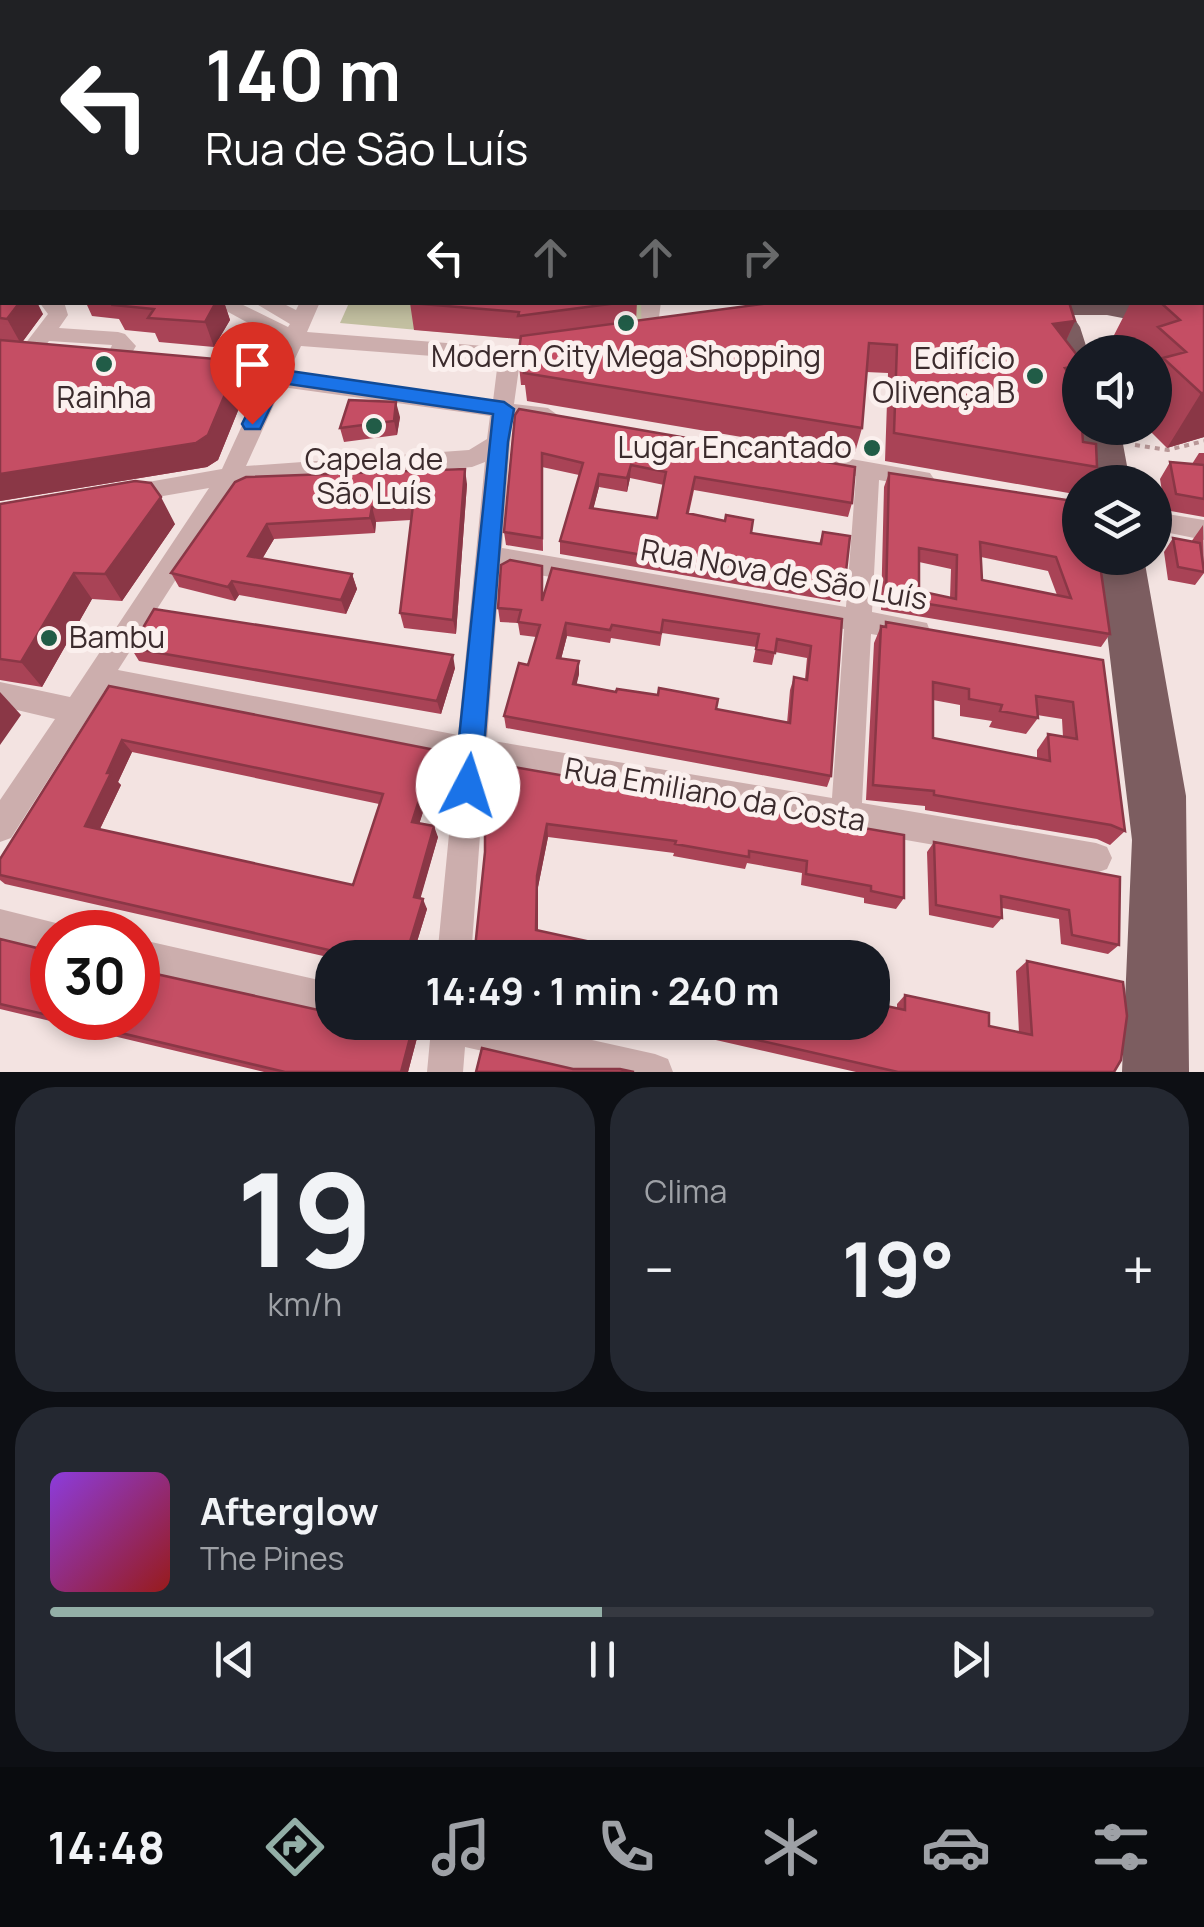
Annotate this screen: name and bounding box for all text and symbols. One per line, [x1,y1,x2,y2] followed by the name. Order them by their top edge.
[205,26,401,122] text: 140 m
[40,40,170,170] icon: left
[205,117,528,179] text: Rua de São Luís
[418,230,473,285] icon: left
[523,230,578,285] icon: ahead
[628,230,683,285] icon: ahead
[733,230,788,285] icon: right
[615,312,637,334] marker: Modern City Mega Shopping
[210,322,295,425] pin
[431,335,821,376] place label: Modern City Mega Shopping
[1062,335,1172,575] map controls
[1062,335,1172,445] button: sound
[225,337,280,392] icon: arrive
[872,337,1015,412] place label: Edifício Olivença B
[93,353,115,375] marker: Rainha
[1024,365,1046,387] marker: Edifício Olivença B
[57,376,151,417] place label: Rainha
[363,415,385,437] marker: Capela de São Luís
[618,426,852,467] place label: Lugar Encantado
[861,437,883,459] marker: Lugar Encantado
[305,438,443,513] place label: Capela de São Luís
[1062,465,1172,575] button: layers
[638,528,931,619] street label: Rua Nova de São Luís
[69,616,165,657] place label: Bambu
[38,627,60,649] marker: Bambu
[416,734,520,838] position arrow
[562,747,869,840] street label: Rua Emiliano da Costa
[30,910,160,1040] speed limit sign: 30
[426,964,779,1016] text: 14:49 · 1 min · 240 m
[236,1128,374,1306] text: 19
[645,1169,727,1213] text: Clima
[842,1217,955,1320] text: 19°
[645,1231,674,1307] text: −
[1122,1231,1154,1307] text: +
[268,1282,342,1326] text: km/h
[200,1484,379,1536] text: Afterglow
[200,1536,344,1580] text: The Pines
[207,1632,262,1687] icon: previous
[575,1632,630,1687] icon: pause
[943,1632,998,1687] icon: next
[260,1812,330,1882] icon: directions
[426,1812,496,1882] icon: music
[591,1812,661,1882] icon: phone
[756,1812,826,1882] icon: climate
[921,1812,991,1882] icon: car
[1086,1812,1156,1882] icon: filters
[48,1816,165,1878] text: 14:48

